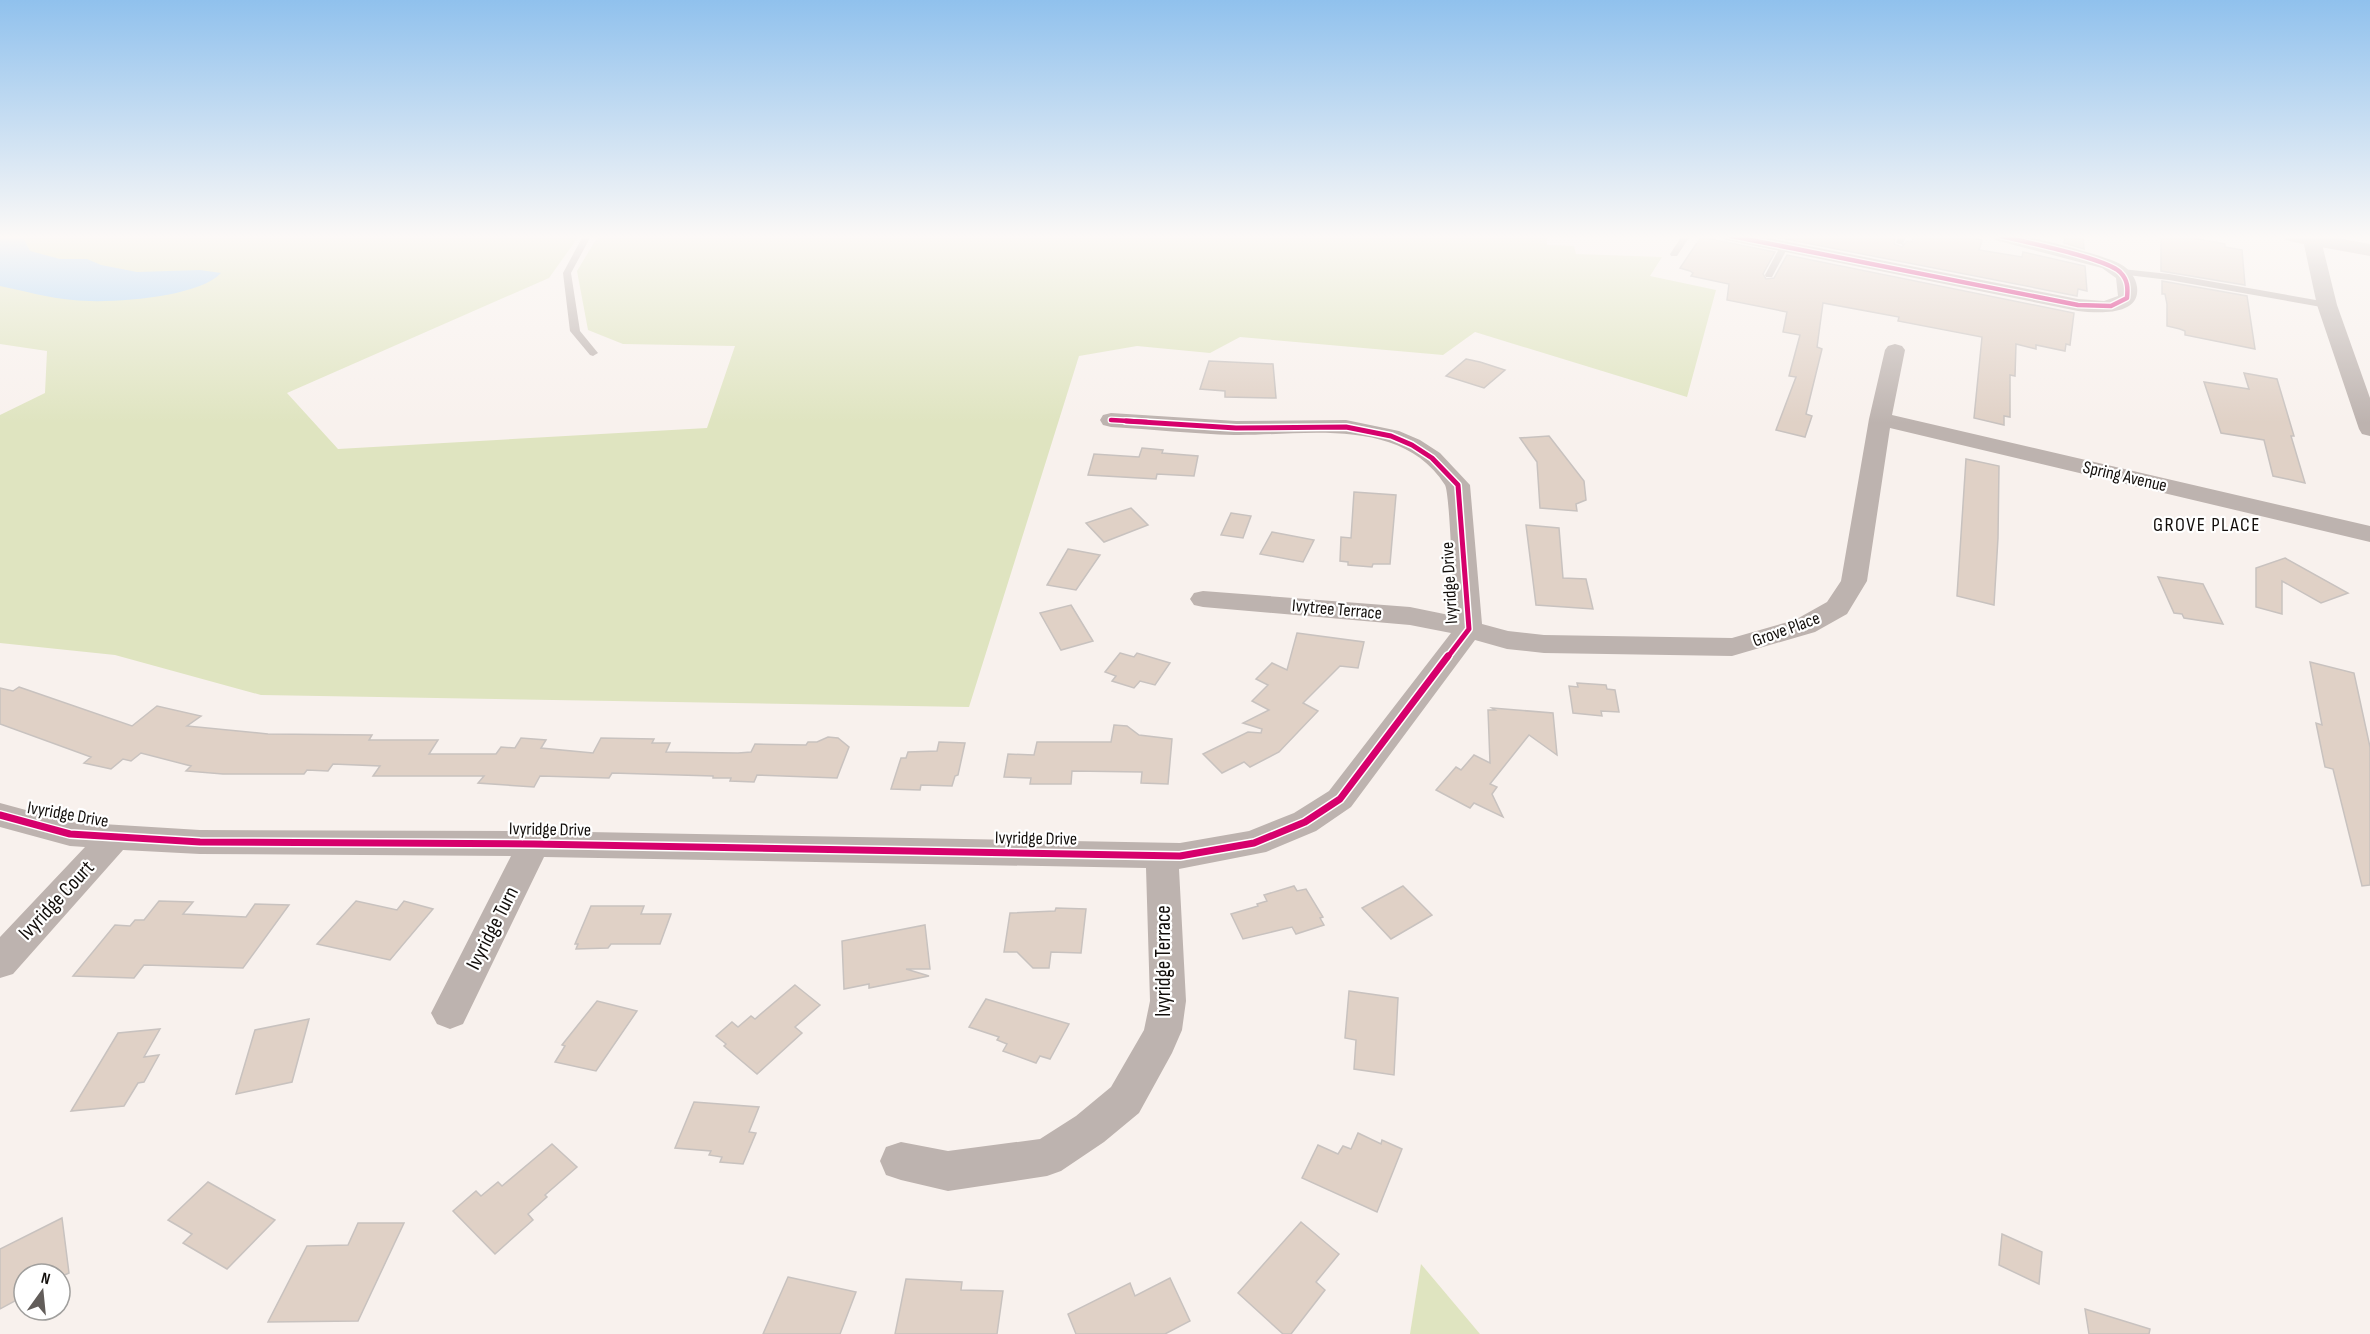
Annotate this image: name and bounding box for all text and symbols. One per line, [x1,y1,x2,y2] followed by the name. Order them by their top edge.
[2081,457,2169,496] street label: Spring Avenue
[2153,513,2261,537] district label: GROVE PLACE
[1437,541,1462,625] street label: Ivyridge Drive
[1291,595,1383,624] street label: Ivytree Terrace
[1750,608,1823,651] street label: Grove Place
[26,797,110,832] street label: Ivyridge Drive
[509,818,591,841] street label: Ivyridge Drive
[995,827,1077,850] street label: Ivyridge Drive
[13,855,99,945] street label: Ivyridge Court
[461,882,524,974] street label: Ivyridge Turn
[1151,905,1176,1017] street label: Ivyridge Terrace
[12,1262,72,1322] north arrow
[39,1269,52,1289] text: N

